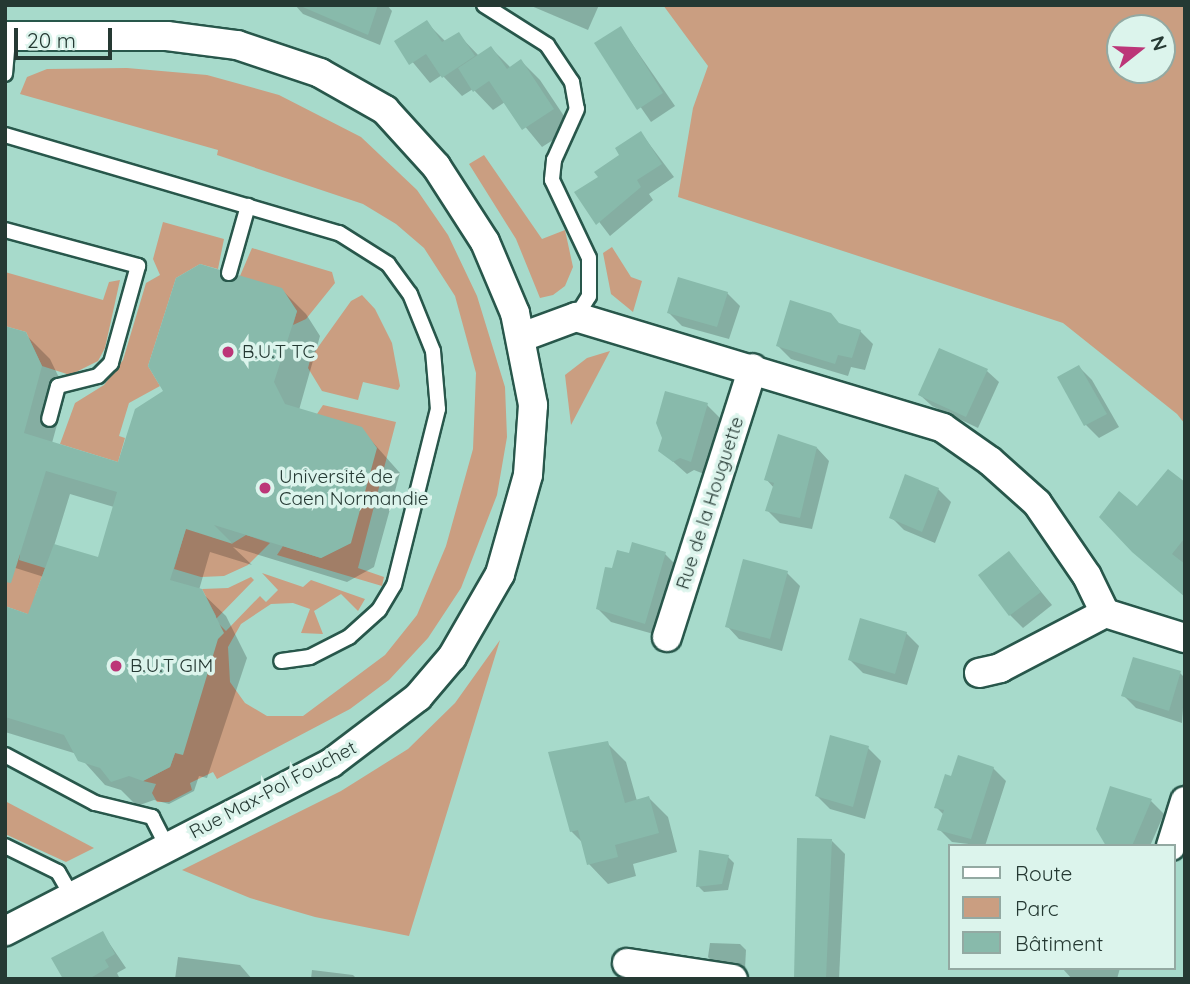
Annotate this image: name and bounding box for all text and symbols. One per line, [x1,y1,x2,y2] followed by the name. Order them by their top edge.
[18,14,116,58] scale bar
[1106,14,1176,84] north arrow
[27,27,76,53] text: 20 m
[1145,33,1173,53] text: N
[242,341,315,363] place label: B.U.T TC
[220,344,236,360] marker: B.U.T TC
[671,414,749,592] street label: Rue de la Houguette
[279,466,429,510] place label: Université de Caen Normandie
[257,480,273,496] marker: Université de Caen Normandie
[130,655,213,677] place label: B.U.T GIM
[108,658,124,674] marker: B.U.T GIM
[186,736,360,844] street label: Rue Max-Pol Fouchet
[948,844,1176,970] legend
[1015,860,1072,886] text: Route
[1015,895,1059,921] text: Parc
[1015,930,1103,956] text: Bâtiment

